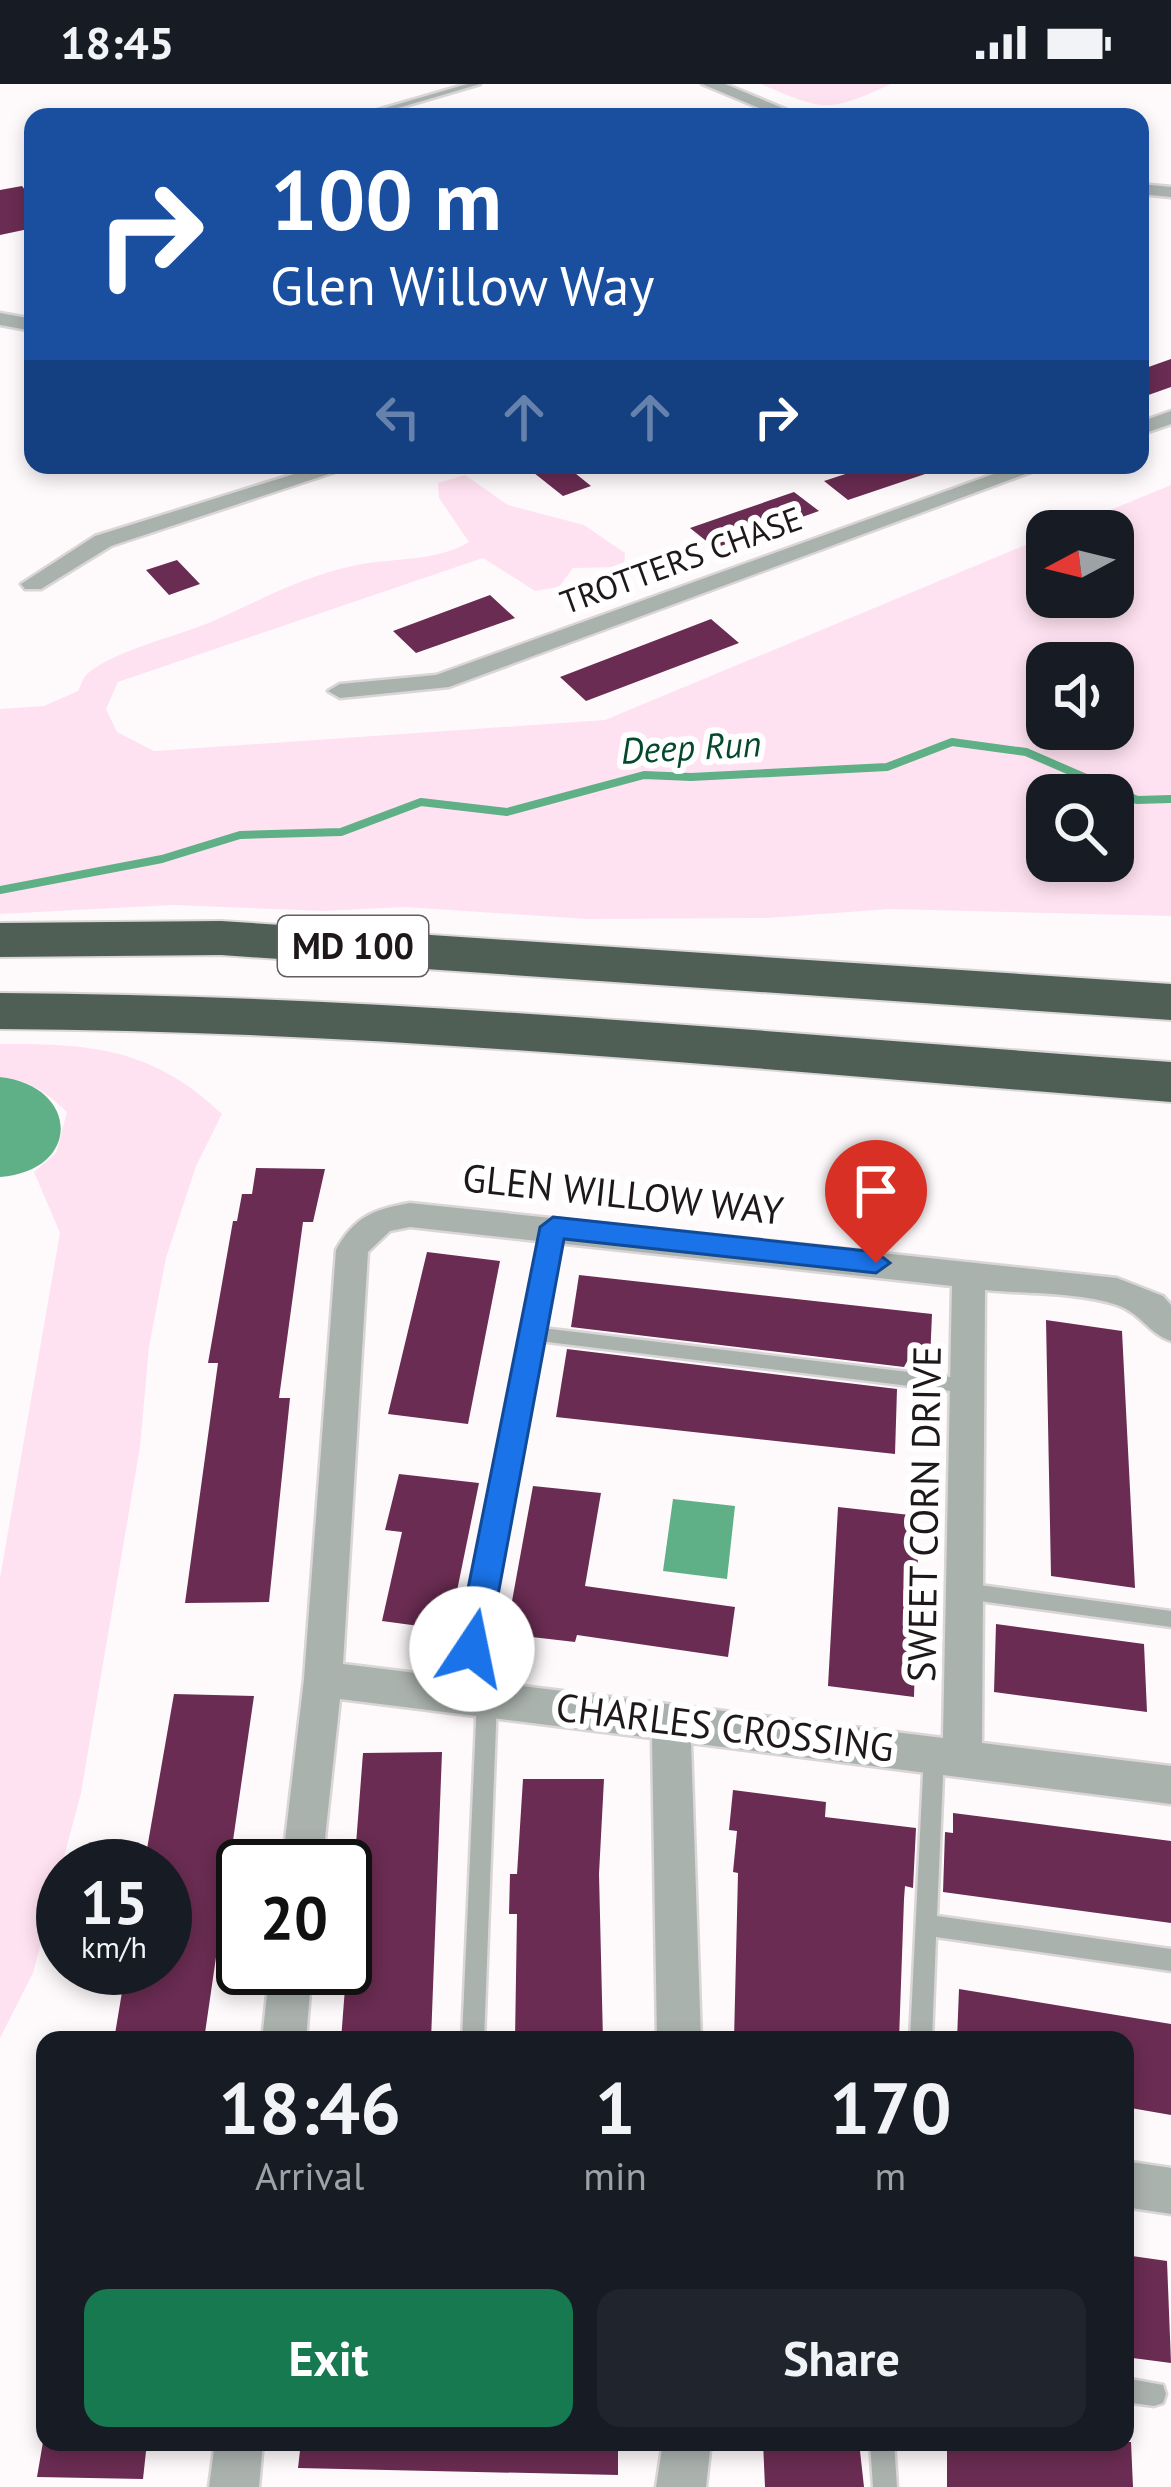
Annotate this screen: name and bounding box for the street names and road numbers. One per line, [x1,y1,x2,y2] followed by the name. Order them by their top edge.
[554,496,808,623] street label: TROTTERS CHASE
[278,916,428,976] road number: MD 100
[460,1151,786,1236] street label: GLEN WILLOW WAY
[895,1345,952,1683] street label: SWEET CORN DRIVE
[553,1680,897,1773] street label: CHARLES CROSSING

